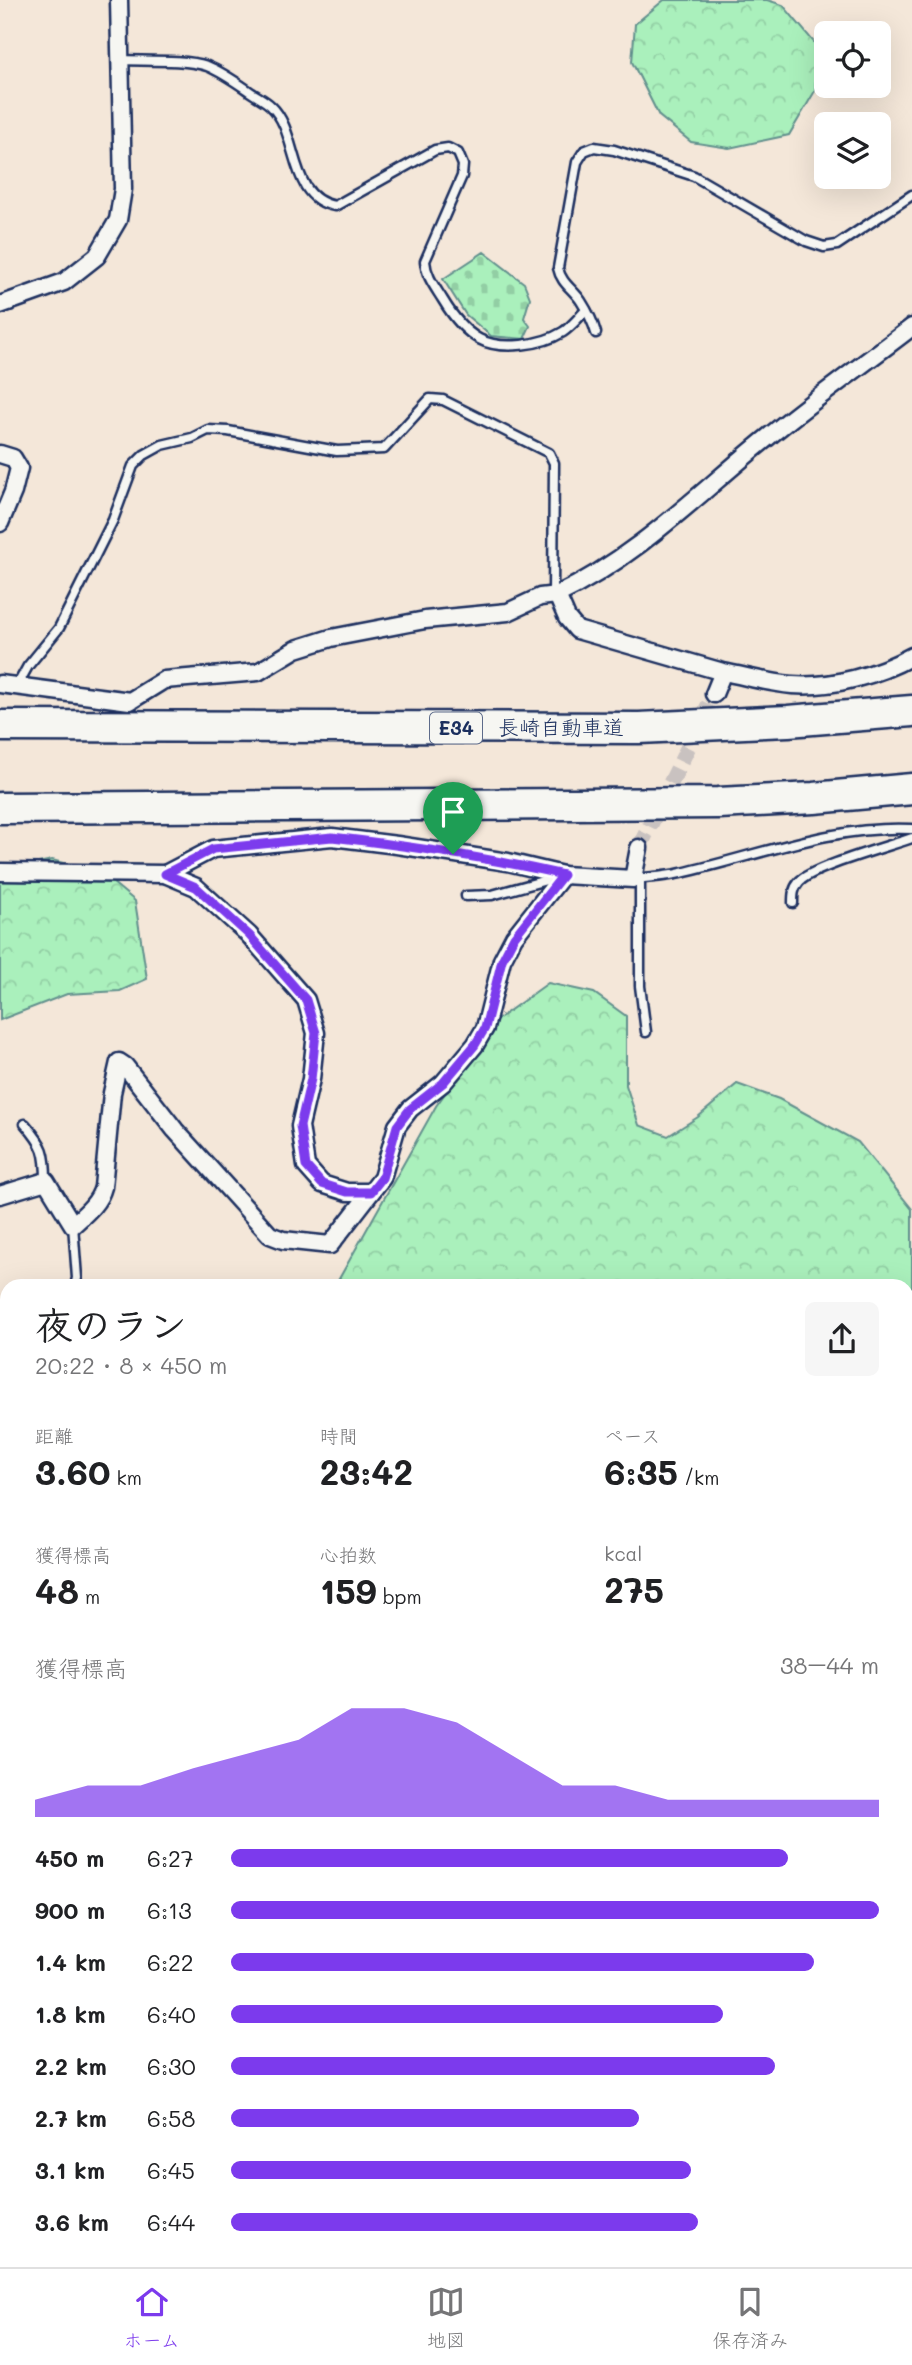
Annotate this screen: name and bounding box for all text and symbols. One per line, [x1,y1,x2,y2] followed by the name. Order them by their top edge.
[814,21,891,189] map controls
[814,21,891,98] button: locate
[814,112,891,189] button: layers
[430,712,482,744] road number: E34
[498,713,624,740] street label: 長崎自動車道
[423,782,483,854] pin
[434,793,472,831] icon: arrive
[35,1299,187,1349] text: 夜のラン
[805,1302,879,1376] button: share
[35,1350,227,1380] text: 20:22 · 8 × 450 m
[35,1423,73,1448] text: 距離
[320,1423,358,1448] text: 時間
[604,1423,660,1448] text: ペース
[35,1448,110,1494] text: 3.60
[320,1448,413,1494] text: 23:42
[604,1448,678,1494] text: 6:35
[110,1465,142,1490] text: km
[678,1465,719,1490] text: /km
[604,1541,642,1566] text: kcal
[35,1542,111,1567] text: 獲得標高
[320,1542,377,1567] text: 心拍数
[604,1566,664,1612] text: 275
[35,1567,79,1613] text: 48
[320,1567,377,1613] text: 159
[79,1584,100,1609] text: m
[377,1584,422,1609] text: bpm
[780,1650,879,1680] text: 38–44 m
[35,1653,127,1683] text: 獲得標高
[35,1843,104,1873] text: 450 m
[147,1843,194,1873] text: 6:27
[35,1895,105,1925] text: 900 m
[147,1895,192,1925] text: 6:13
[35,1947,106,1977] text: 1.4 km
[147,1947,194,1977] text: 6:22
[35,1999,105,2029] text: 1.8 km
[147,1999,196,2029] text: 6:40
[35,2051,107,2081] text: 2.2 km
[147,2051,196,2081] text: 6:30
[35,2103,107,2133] text: 2.7 km
[147,2103,195,2133] text: 6:58
[35,2155,105,2185] text: 3.1 km
[147,2155,195,2185] text: 6:45
[35,2207,109,2237] text: 3.6 km
[147,2207,195,2237] text: 6:44
[124,2283,180,2352] tab: ホーム
[427,2283,465,2352] tab: 地図
[712,2283,788,2352] tab: 保存済み

